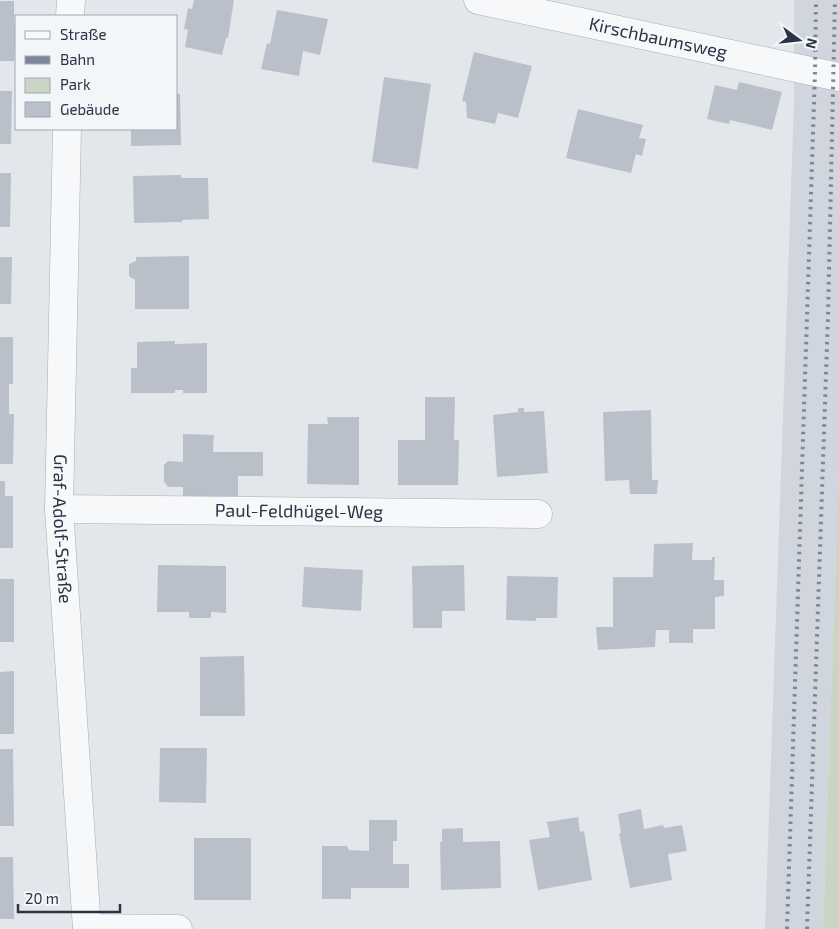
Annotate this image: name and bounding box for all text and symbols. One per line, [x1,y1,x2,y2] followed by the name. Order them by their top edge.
[587,12,729,63] street label: Kirschbaumsweg
[15,15,178,130] legend
[774,15,824,65] north arrow
[60,25,106,43] text: Straße
[803,36,822,51] text: N
[60,50,95,68] text: Bahn
[60,75,91,93] text: Park
[60,100,119,118] text: Gebäude
[49,454,77,604] street label: Graf-Adolf-Straße
[215,499,383,522] street label: Paul-Feldhügel-Weg
[18,882,120,914] scale bar
[25,889,59,907] text: 20 m

